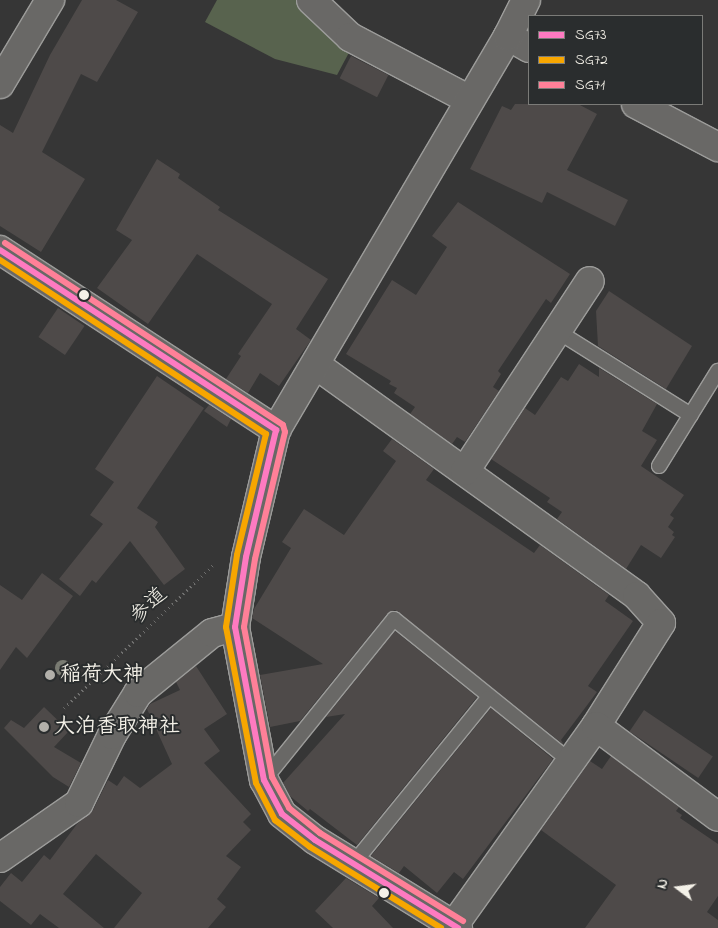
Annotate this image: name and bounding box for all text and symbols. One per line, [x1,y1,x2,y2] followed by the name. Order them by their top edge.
[528,15,703,105] legend
[575,24,606,46] text: SG73
[575,49,608,71] text: SG72
[575,74,605,96] text: SG71
[79,290,89,300] unlabelled marker
[125,582,173,630] street label: 参道
[60,662,144,688] place label: 稲荷大神
[44,669,56,681] marker: 稲荷大神
[54,714,180,740] place label: 大泊香取神社
[38,721,50,733] marker: 大泊香取神社
[653,863,703,913] north arrow
[652,877,674,891] text: N
[379,888,389,898] unlabelled marker

